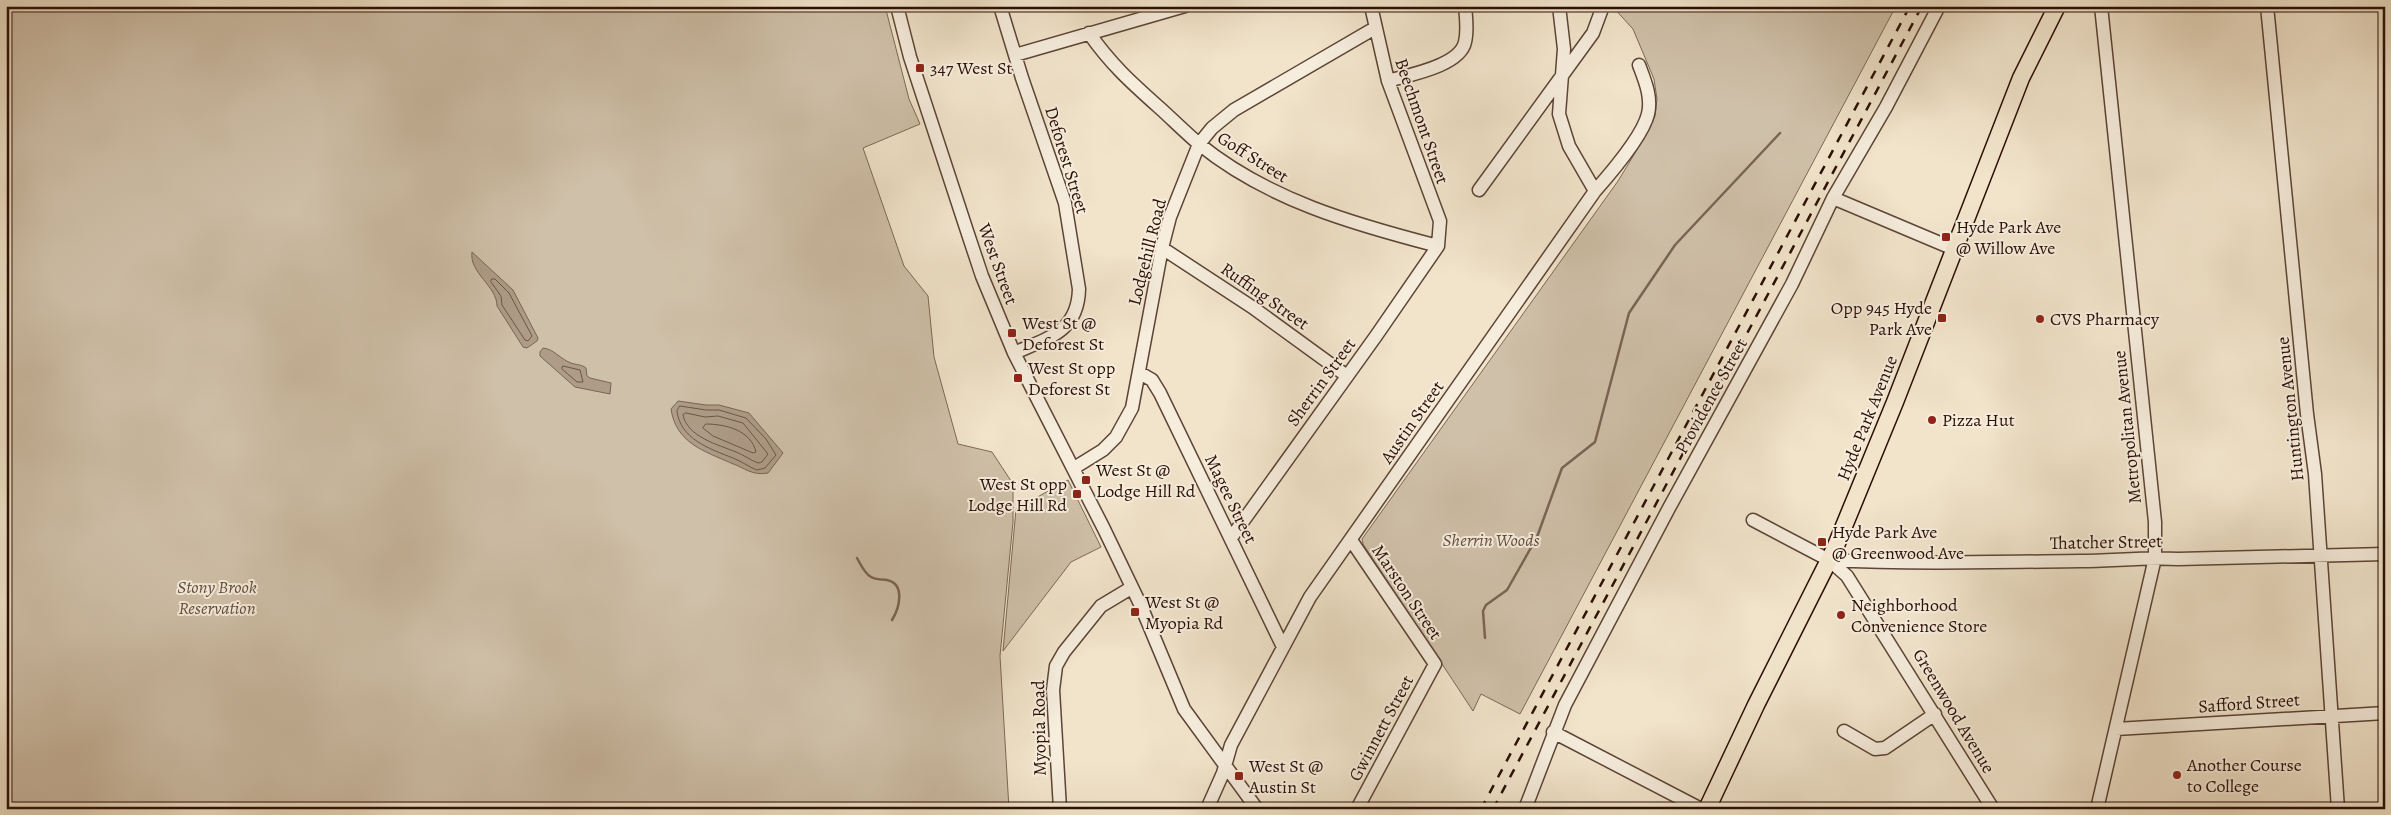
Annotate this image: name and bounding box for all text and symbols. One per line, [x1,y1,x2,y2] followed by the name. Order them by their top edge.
[1389,55,1455,187] street label: Beechmont Street
[930,56,1013,80] place label: 347 West St
[914,62,926,74] marker: 347 West St
[1039,103,1095,217] street label: Deforest Street
[1213,126,1293,188] street label: Goff Street
[1122,196,1172,308] street label: Lodgehill Road
[1956,215,2061,260] place label: Hyde Park Ave @ Willow Ave
[972,219,1024,308] street label: West Street
[1940,231,1952,243] marker: Hyde Park Ave @ Willow Ave
[1216,257,1314,335] street label: Ruffing Street
[1831,296,1932,341] place label: Opp 945 Hyde Park Ave
[2050,307,2160,331] place label: CVS Pharmacy
[1021,311,1104,356] place label: West St @ Deforest St
[1936,312,1948,324] marker: Opp 945 Hyde Park Ave
[2034,313,2046,325] marker: CVS Pharmacy
[1006,327,1018,339] marker: West St @ Deforest St
[1281,333,1361,431] street label: Sherrin Street
[1669,334,1753,458] street label: Providence Street
[2270,336,2310,482] street label: Huntington Avenue
[2107,349,2147,505] street label: Metropolitan Avenue
[1831,352,1903,484] street label: Hyde Park Avenue
[1027,356,1115,401] place label: West St opp Deforest St
[1012,372,1024,384] marker: West St opp Deforest St
[1374,376,1449,469] street label: Austin Street
[1942,408,2015,432] place label: Pizza Hut
[1926,414,1938,426] marker: Pizza Hut
[1199,450,1263,548] street label: Magee Street
[1095,458,1196,503] place label: West St @ Lodge Hill Rd
[968,472,1067,517] place label: West St opp Lodge Hill Rd
[1080,474,1092,486] marker: West St @ Lodge Hill Rd
[1071,488,1083,500] marker: West St opp Lodge Hill Rd
[1832,520,1964,565] place label: Hyde Park Ave @ Greenwood Ave
[1442,528,1540,552] park label: Sherrin Woods
[2050,529,2162,555] street label: Thatcher Street
[1816,536,1828,548] marker: Hyde Park Ave @ Greenwood Ave
[1366,540,1448,644] street label: Marston Street
[177,575,257,620] park label: Stony Brook Reservation
[1144,590,1224,635] place label: West St @ Myopia Rd
[1851,593,1987,638] place label: Neighborhood Convenience Store
[1129,606,1141,618] marker: West St @ Myopia Rd
[1835,609,1847,621] marker: Neighborhood Convenience Store
[1907,644,2001,778] street label: Greenwood Avenue
[1343,671,1419,785] street label: Gwinnett Street
[1026,680,1052,776] street label: Myopia Road
[2197,687,2301,719] street label: Safford Street
[2186,753,2302,798] place label: Another Course to College
[1248,754,1323,799] place label: West St @ Austin St
[2171,769,2183,781] marker: Another Course to College
[1233,770,1245,782] marker: West St @ Austin St

